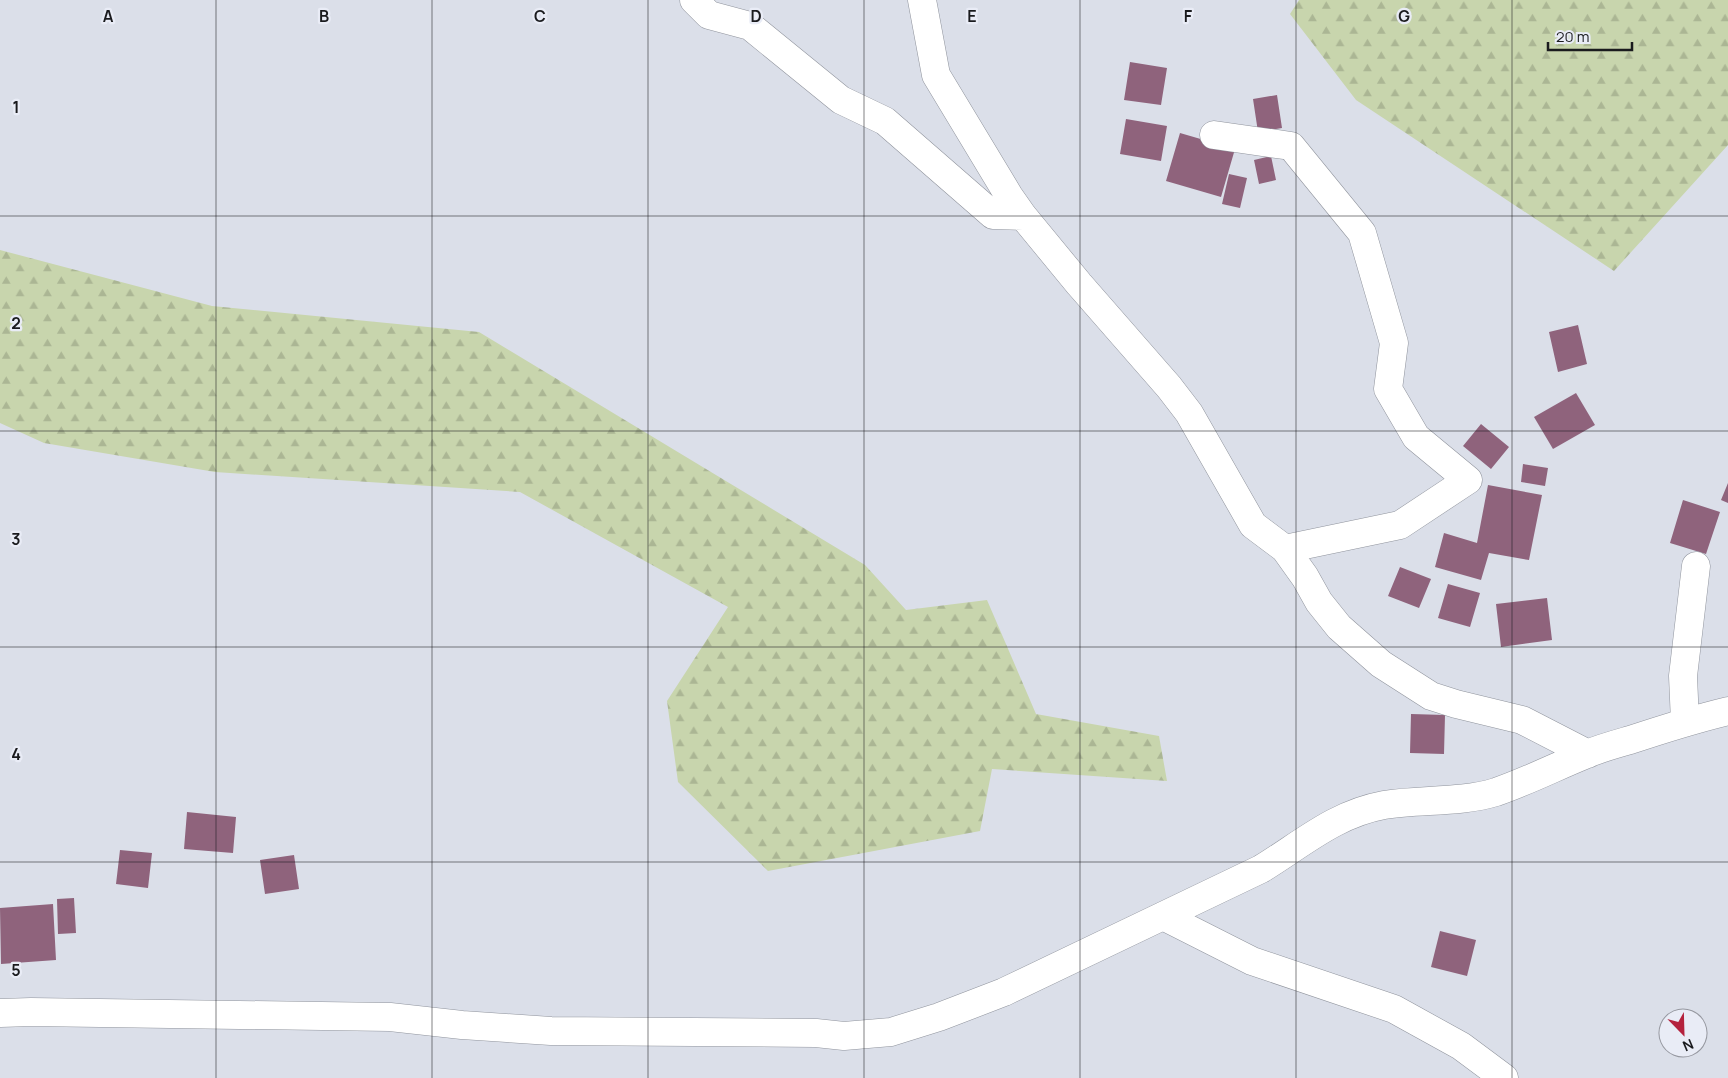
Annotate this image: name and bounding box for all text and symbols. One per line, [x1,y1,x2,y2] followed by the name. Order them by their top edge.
[103,5,114,27] text: A
[319,5,329,27] text: B
[534,5,546,27] text: C
[750,5,762,27] text: D
[967,5,977,27] text: E
[1184,5,1193,27] text: F
[1398,5,1410,27] text: G
[1548,20,1632,52] scale bar
[1556,26,1589,47] text: 20 m
[12,96,20,118] text: 1
[11,312,21,334] text: 2
[11,528,21,550] text: 3
[11,743,21,765] text: 4
[11,959,21,981] text: 5
[1658,1008,1708,1058] north arrow
[1680,1035,1697,1056] text: N

